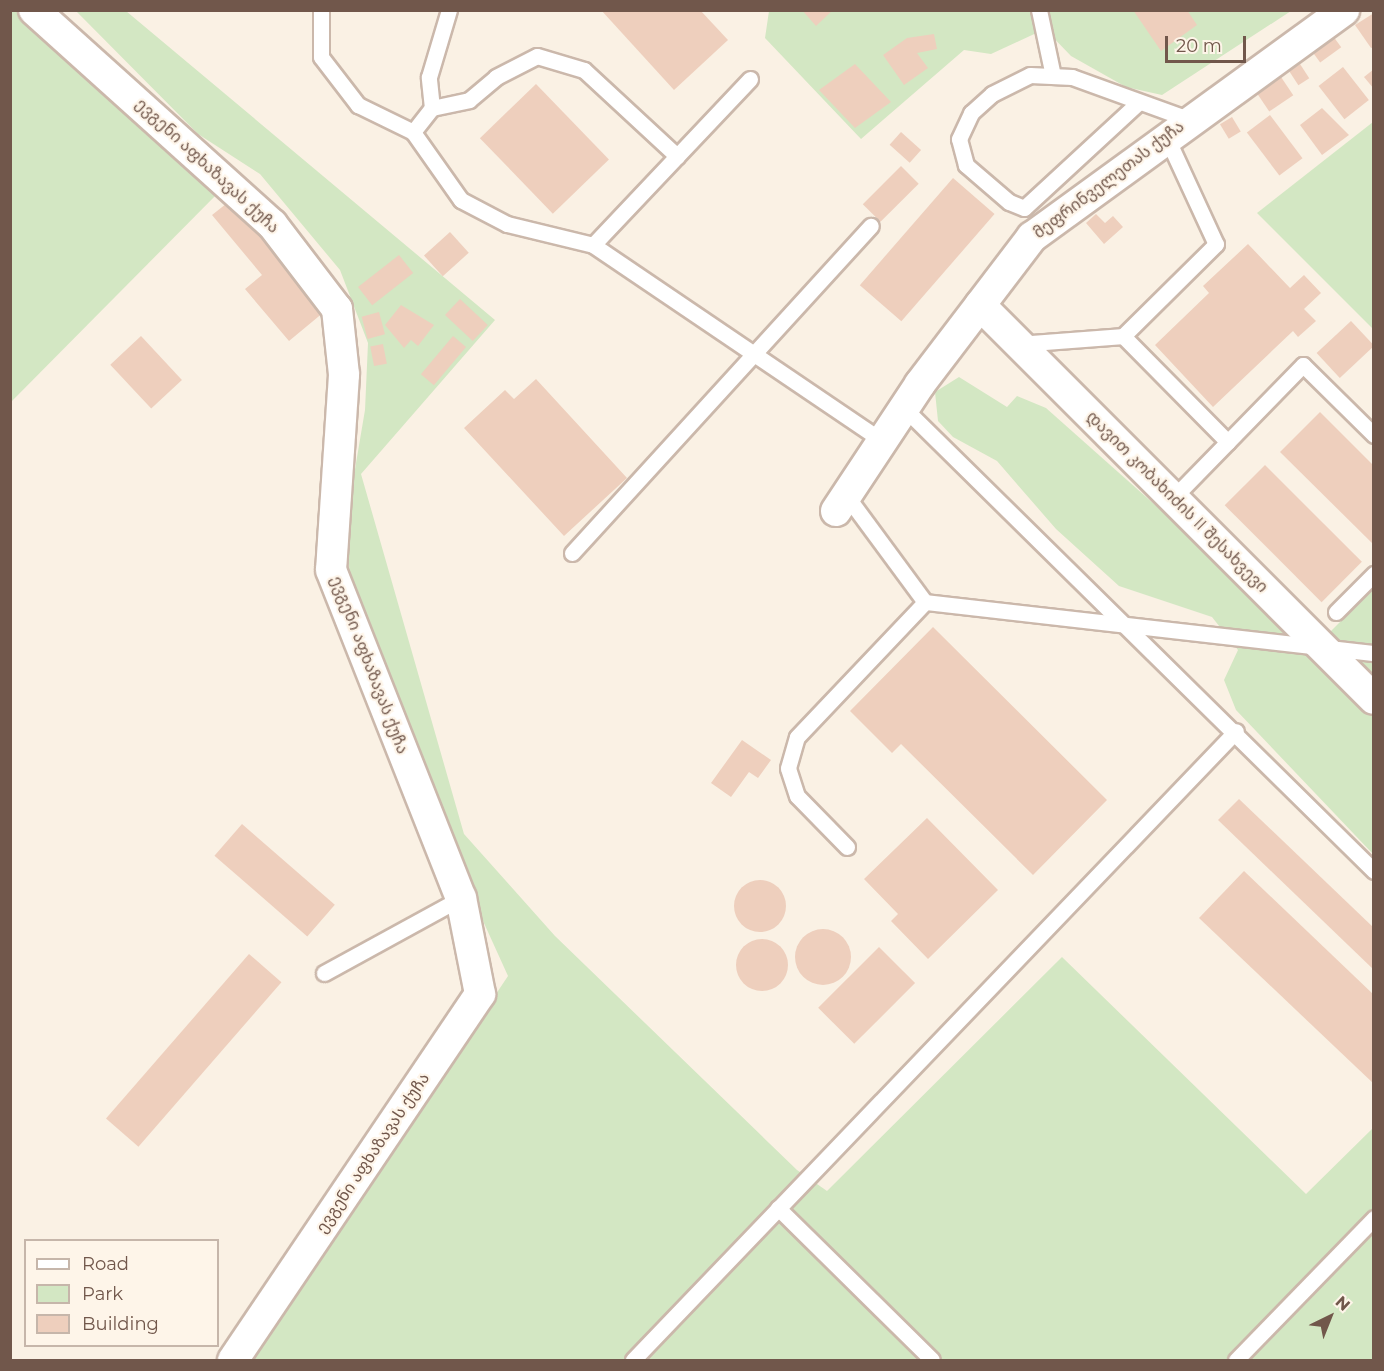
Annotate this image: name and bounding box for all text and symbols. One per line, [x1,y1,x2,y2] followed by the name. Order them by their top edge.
[1168,24,1249,62] scale bar
[1176,35,1222,57] text: 20 m
[131,95,283,237] street label: ევგენი აფხაზავას ქუჩა
[1030,117,1188,243] street label: მეფრინველეთას ქუჩა
[1082,407,1272,597] street label: დავით კობახიძის II შესახვევი
[326,573,412,757] street label: ევგენი აფხაზავას ქუჩა
[312,1069,434,1237] street label: ევგენი აფხაზავას ქუჩა
[24,1239,219,1347] legend
[82,1253,129,1275] text: Road
[82,1283,123,1305] text: Park
[1300,1287,1360,1347] north arrow
[1331,1292,1354,1315] text: N
[82,1313,159,1335] text: Building

